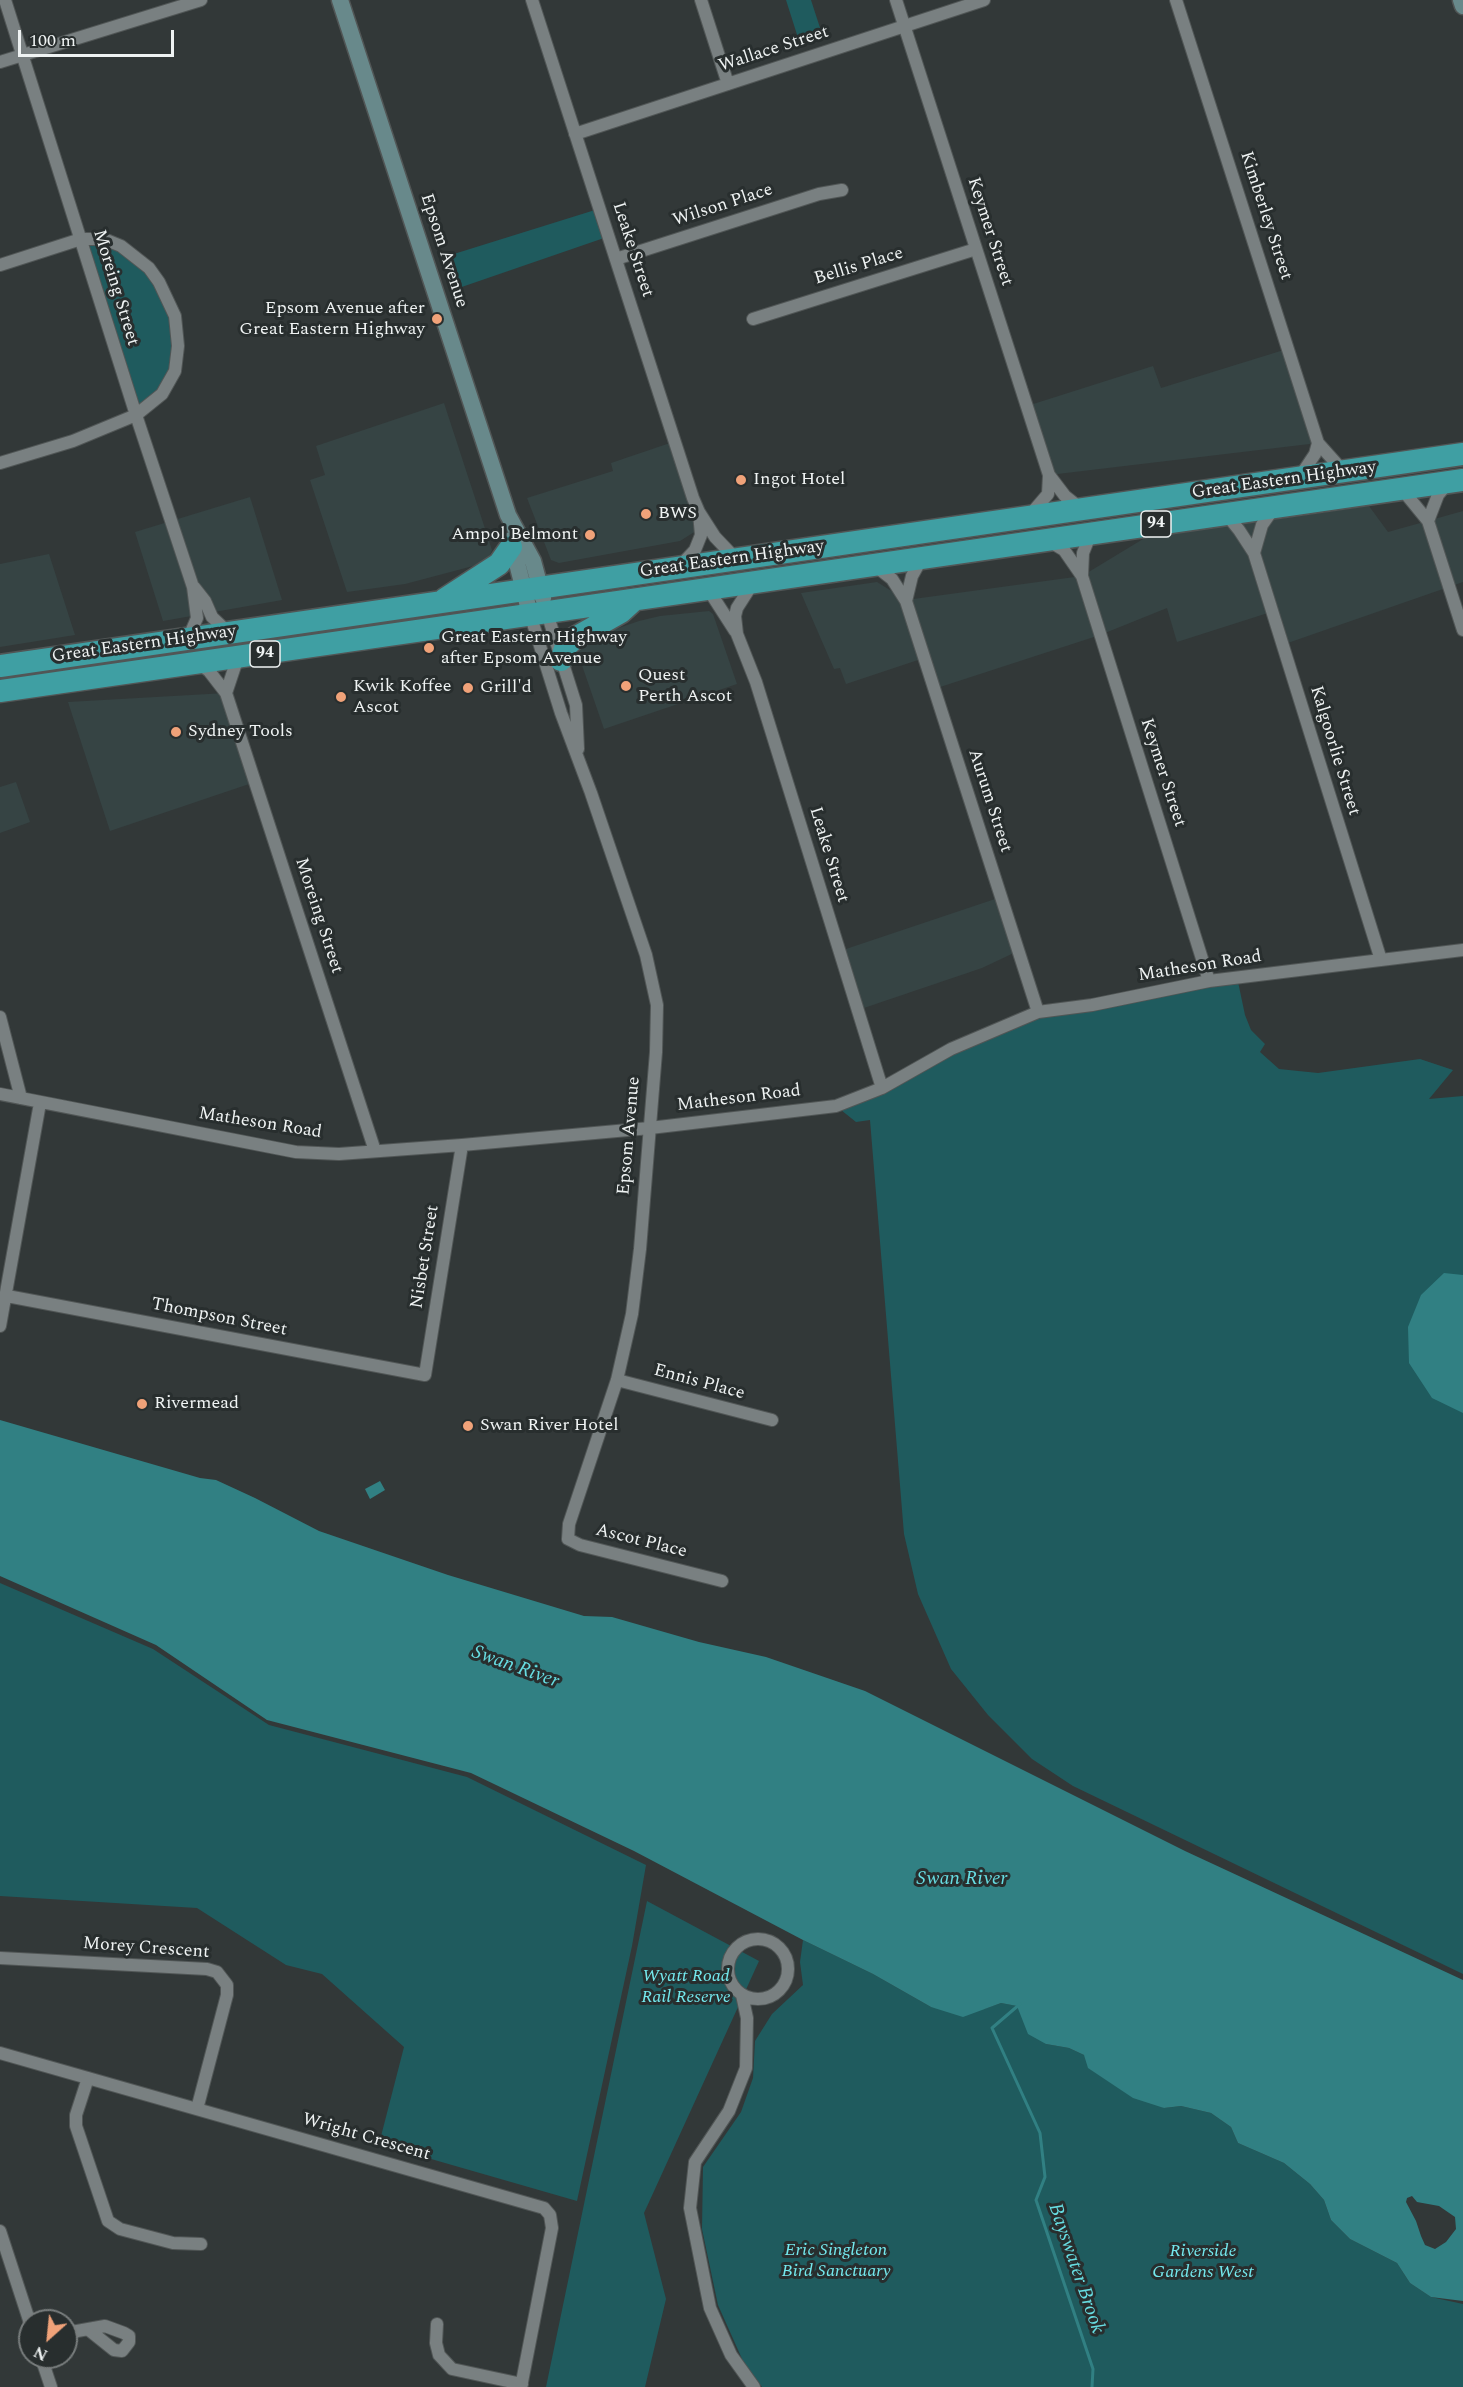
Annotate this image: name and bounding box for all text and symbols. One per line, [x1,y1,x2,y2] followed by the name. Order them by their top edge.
[21,18,177,56] scale bar
[716,22,832,78] street label: Wallace Street
[29,27,76,54] text: 100 m
[1234,149,1296,283] street label: Kimberley Street
[961,175,1017,289] street label: Keymer Street
[670,180,776,232] street label: Wilson Place
[414,191,472,311] street label: Epsom Avenue
[606,200,658,300] street label: Leake Street
[87,227,143,349] street label: Moreing Street
[812,243,906,291] street label: Bellis Place
[239,298,425,340] place label: Epsom Avenue after Great Eastern Highway
[430,312,444,326] marker: Epsom Avenue after Great Eastern Highway
[1190,457,1378,505] street label: Great Eastern Highway
[753,469,845,491] place label: Ingot Hotel
[734,473,748,487] marker: Ingot Hotel
[658,503,697,525] place label: BWS
[639,507,653,521] marker: BWS
[1141,511,1171,537] road number: 94
[451,524,578,546] place label: Ampol Belmont
[583,528,597,542] marker: Ampol Belmont
[638,536,826,584] street label: Great Eastern Highway
[50,621,238,669] street label: Great Eastern Highway
[441,627,627,670] place label: Great Eastern Highway after Epsom Avenue
[250,641,280,667] road number: 94
[422,641,436,655] marker: Great Eastern Highway after Epsom Avenue
[638,665,732,708] place label: Quest Perth Ascot
[353,676,451,718] place label: Kwik Koffee Ascot
[480,677,532,699] place label: Grill'd
[619,679,633,693] marker: Quest Perth Ascot
[461,681,475,695] marker: Grill'd
[1304,684,1364,818] street label: Kalgoorlie Street
[334,690,348,704] marker: Kwik Koffee Ascot
[1134,716,1190,830] street label: Keymer Street
[188,721,293,743] place label: Sydney Tools
[169,725,183,739] marker: Sydney Tools
[962,746,1016,856] street label: Aurum Street
[803,804,853,906] street label: Leake Street
[289,855,347,977] street label: Moreing Street
[1137,947,1263,987] street label: Matheson Road
[614,1076,646,1196] street label: Epsom Avenue
[676,1081,802,1117] street label: Matheson Road
[197,1104,323,1144] street label: Matheson Road
[407,1204,445,1310] street label: Nisbet Street
[149,1294,289,1342] street label: Thompson Street
[651,1360,747,1406] street label: Ennis Place
[154,1393,239,1415] place label: Rivermead
[135,1397,149,1411] marker: Rivermead
[480,1415,618,1437] place label: Swan River Hotel
[461,1419,475,1433] marker: Swan River Hotel
[593,1520,689,1564] street label: Ascot Place
[468,1641,562,1695] water label: Swan River
[917,1868,1007,1892] water label: Swan River
[82,1934,210,1964] street label: Morey Crescent
[641,1966,731,2008] park label: Wyatt Road Rail Reserve
[300,2109,432,2167] street label: Wright Crescent
[1041,2200,1109,2338] water label: Bayswater Brook
[781,2240,891,2282] park label: Eric Singleton Bird Sanctuary
[1152,2241,1254,2284] park label: Riverside Gardens West
[18,2309,78,2369] north arrow
[29,2340,52,2367] text: N

